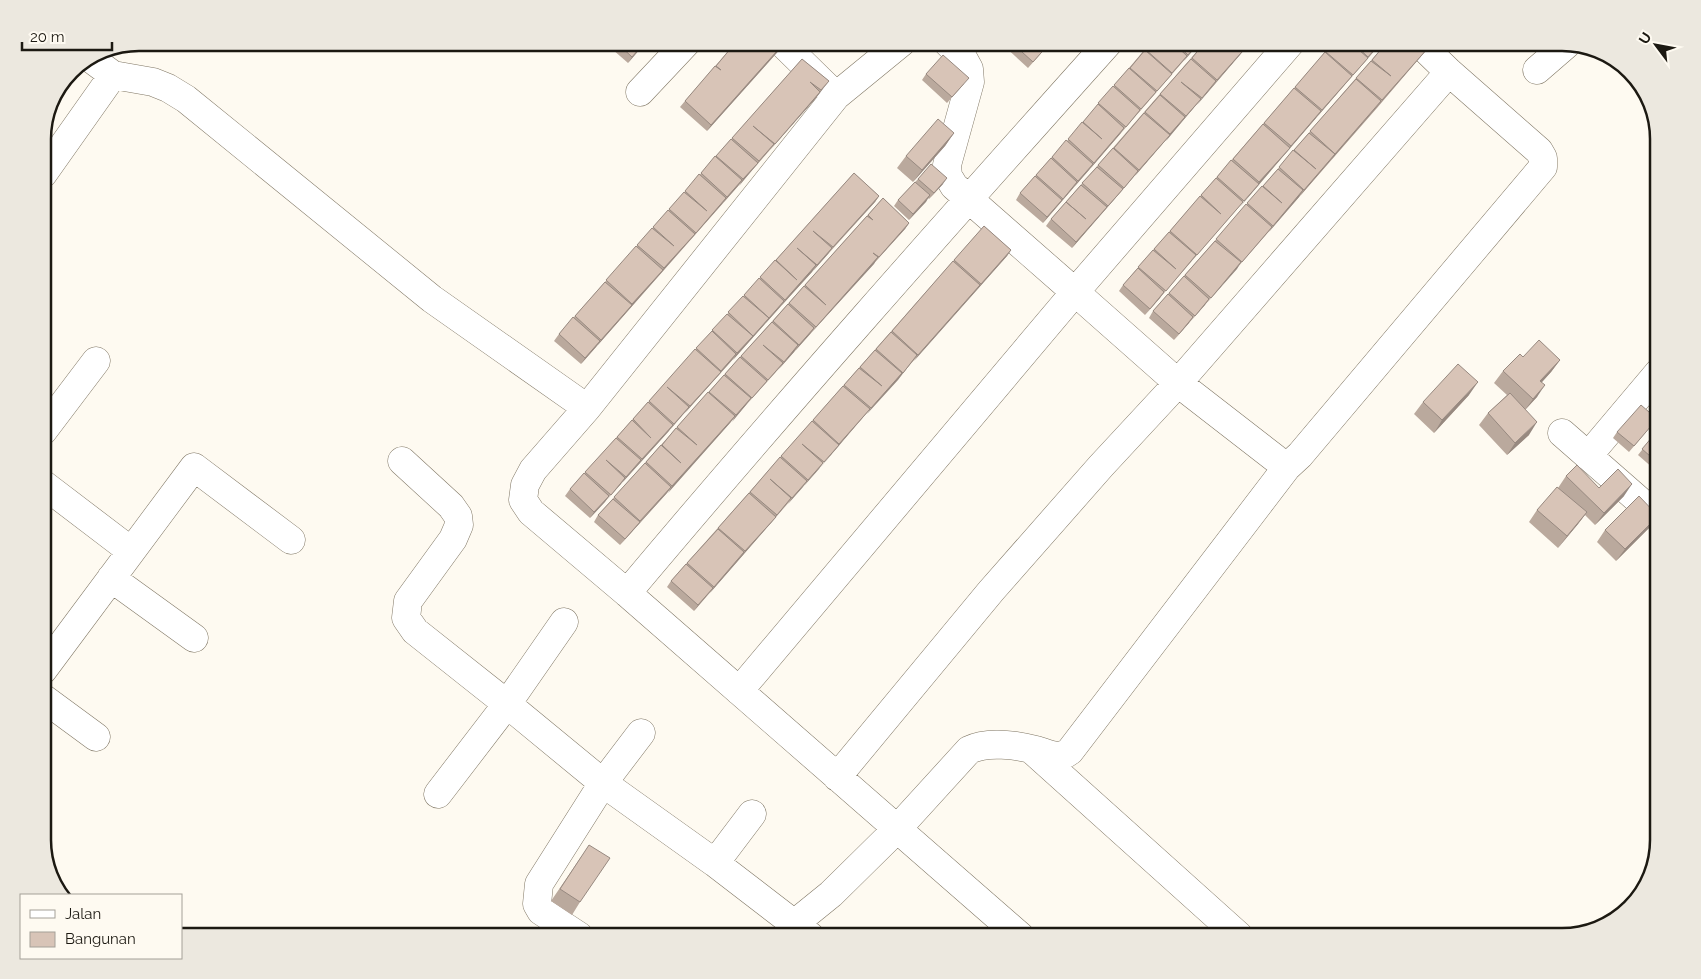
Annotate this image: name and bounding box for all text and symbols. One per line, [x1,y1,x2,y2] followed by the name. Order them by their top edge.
[22,20,112,52] scale bar
[1631,20,1681,70] north arrow
[30,28,65,46] text: 20 m
[1635,29,1655,47] text: U
[20,894,182,959] legend
[65,905,101,923] text: Jalan
[65,930,136,948] text: Bangunan

